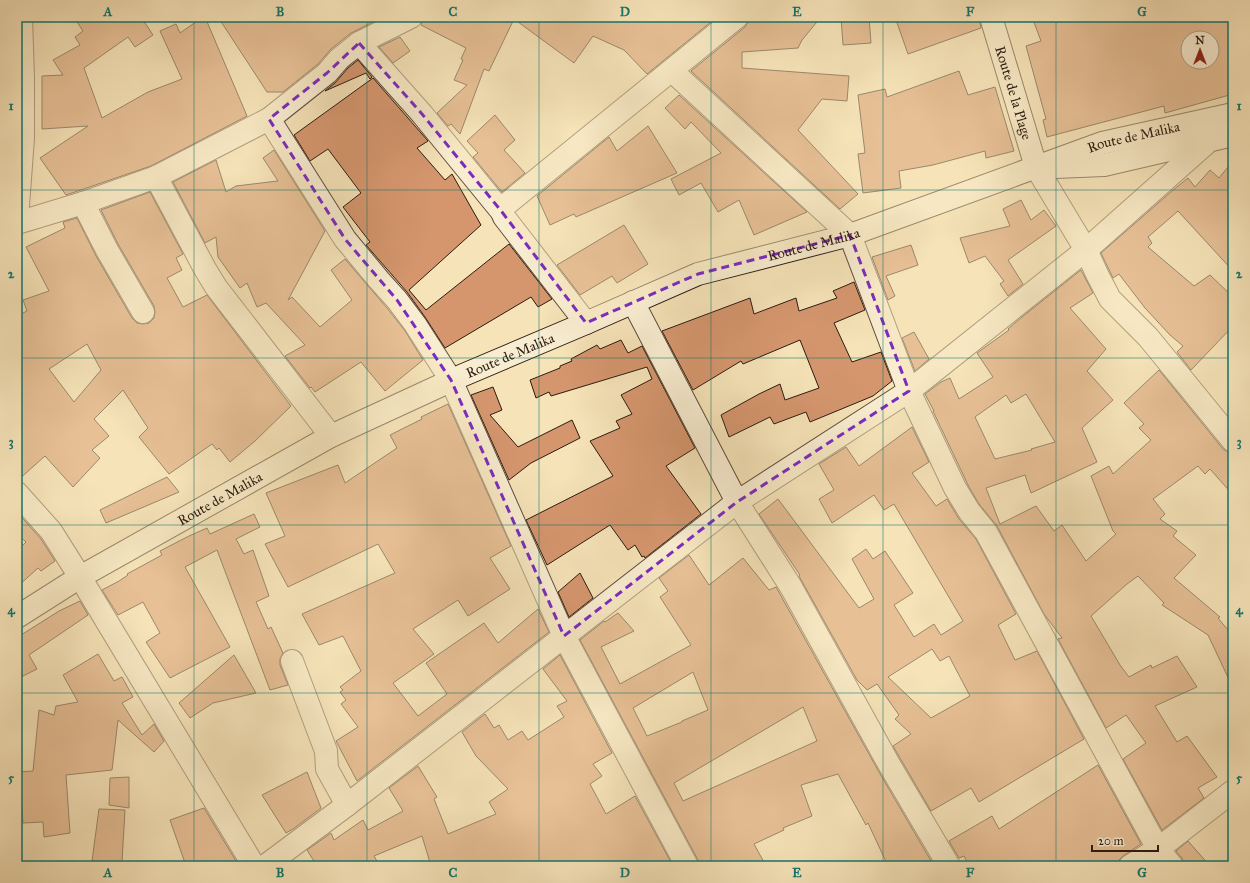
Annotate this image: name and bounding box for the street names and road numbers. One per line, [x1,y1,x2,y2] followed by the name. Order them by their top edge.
[992,44,1036,142] street label: Route de la Plage
[1085,118,1181,156] street label: Route de Malika
[766,224,862,264] street label: Route de Malika
[463,329,557,381] street label: Route de Malika
[174,468,265,529] street label: Route de Malika

